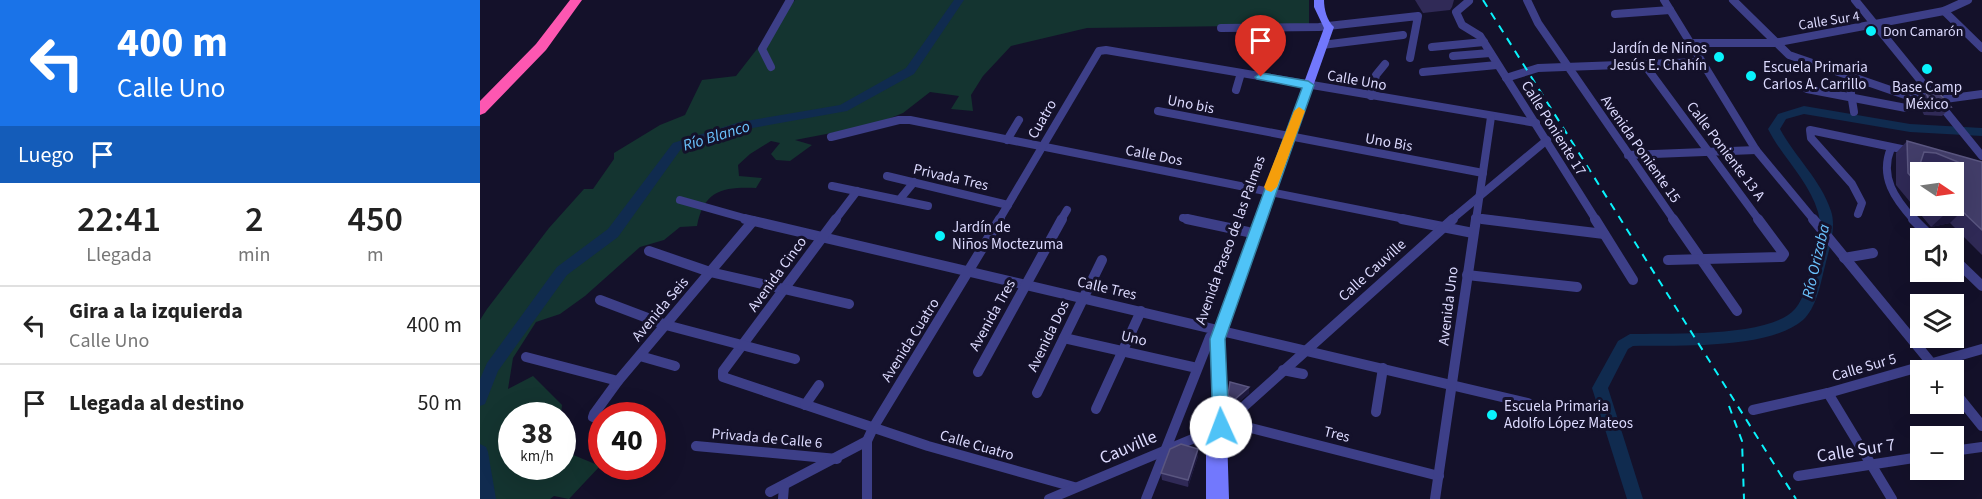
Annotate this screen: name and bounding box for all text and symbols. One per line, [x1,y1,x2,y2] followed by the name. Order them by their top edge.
[1797,6,1861,36] street label: Calle Sur 4
[117,13,228,73] text: 400 m
[1235,15,1286,77] pin
[1883,22,1963,42] place label: Don Camarón
[18,24,96,102] icon: left
[1244,24,1277,57] icon: arrive
[1864,24,1878,38] marker: Don Camarón
[1609,38,1707,76] place label: Jardín de Niños Jesús E. Chahín
[1712,50,1726,64] marker: Jardín de Niños Jesús E. Chahín
[1763,57,1868,95] place label: Escuela Primaria Carlos A. Carrillo
[1920,62,1934,76] marker: Base Camp México
[1325,65,1388,96] street label: Calle Uno
[117,69,225,108] text: Calle Uno
[1744,69,1758,83] marker: Escuela Primaria Carlos A. Carrillo
[1516,77,1591,180] street label: Calle Poniente 17
[1892,77,1962,115] place label: Base Camp México
[1166,90,1216,119] street label: Uno bis
[1596,91,1686,207] street label: Avenida Poniente 15
[1023,96,1062,143] street label: Cuatro
[1681,97,1770,206] street label: Calle Poniente 13 A
[680,115,753,157] water label: Río Blanco
[1364,128,1414,157] street label: Uno Bis
[86,138,119,171] icon: arrive
[18,139,74,171] text: Luego
[1124,140,1184,171] street label: Calle Dos
[1190,153,1271,328] street label: Avenida Paseo de las Palmas
[911,159,991,196] street label: Privada Tres
[1910,162,1964,216] north arrow
[1910,162,1964,480] map controls
[77,194,161,245] text: 22:41
[245,194,263,245] text: 2
[347,194,403,245] text: 450
[952,217,1063,255] place label: Jardín de Niños Moctezuma
[1797,222,1835,301] water label: Río Orizaba
[1910,228,1964,282] button: sound
[933,229,947,243] marker: Jardín de Niños Moctezuma
[743,232,812,316] street label: Avenida Cinco
[1334,234,1411,306] street label: Calle Cauville
[86,241,152,269] text: Llegada
[238,241,270,269] text: min
[367,241,383,269] text: m
[1433,265,1464,347] street label: Avenida Uno
[1075,271,1139,306] street label: Calle Tres
[627,272,694,346] street label: Avenida Seis
[964,275,1021,355] street label: Avenida Tres
[876,294,945,386] street label: Avenida Cuatro
[1910,294,1964,348] button: layers
[69,295,243,327] text: Gira a la izquierda
[1022,297,1075,375] street label: Avenida Dos
[18,309,51,342] icon: left
[407,309,462,341] text: 400 m
[1119,325,1149,352] street label: Uno
[69,327,149,355] text: Calle Uno
[1829,348,1899,387] street label: Calle Sur 5
[1910,360,1964,414] button: +
[18,387,51,420] icon: arrive
[69,387,244,419] text: Llegada al destino
[417,387,462,419] text: 50 m
[1189,395,1253,459] position arrow
[1504,396,1633,434] place label: Escuela Primaria Adolfo López Mateos
[588,402,666,480] speed limit sign: 40
[1485,408,1499,422] marker: Escuela Primaria Adolfo López Mateos
[521,412,553,455] text: 38
[1322,421,1352,448] street label: Tres
[711,423,823,454] street label: Privada de Calle 6
[1096,424,1161,471] street label: Cauville
[937,425,1016,466] street label: Calle Cuatro
[1910,426,1964,480] button: −
[1815,432,1897,469] street label: Calle Sur 7
[520,446,554,467] text: km/h

